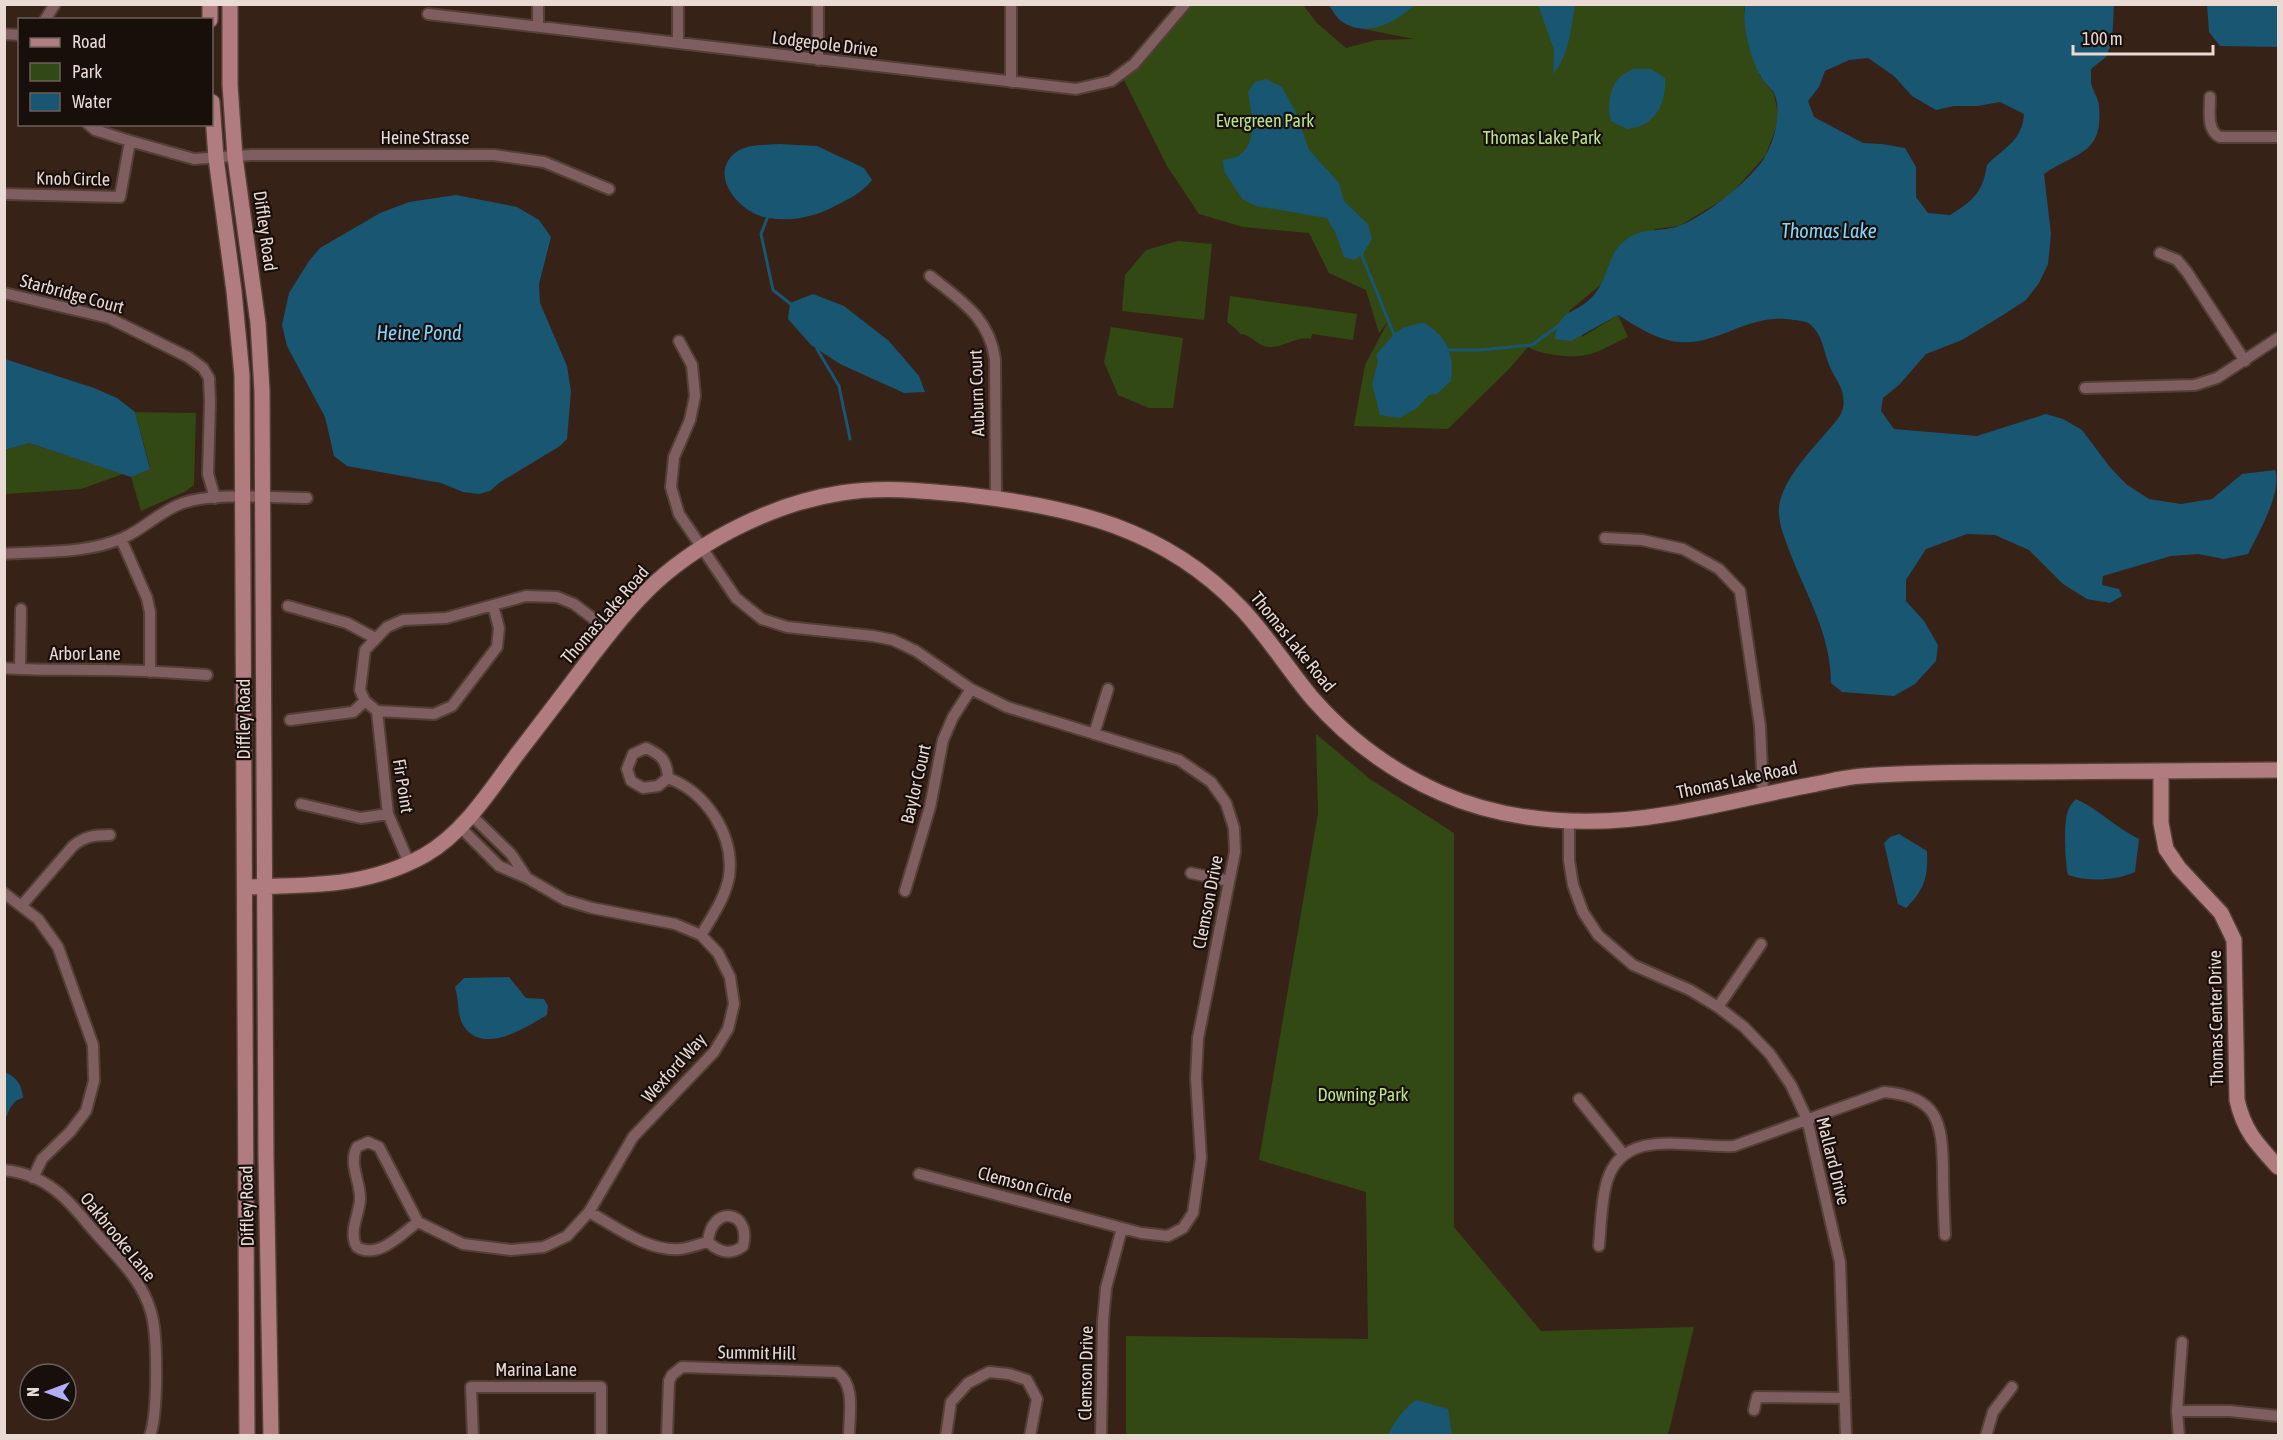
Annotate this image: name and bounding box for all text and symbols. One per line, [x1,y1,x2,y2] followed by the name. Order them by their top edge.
[18,18,213,126] legend
[2073,18,2212,56] scale bar
[771,27,879,60] street label: Lodgepole Drive
[2082,28,2123,49] text: 100 m
[72,31,106,52] text: Road
[72,61,102,82] text: Park
[72,91,112,112] text: Water
[1216,110,1314,131] park label: Evergreen Park
[380,127,470,148] street label: Heine Strasse
[1483,127,1601,148] park label: Thomas Lake Park
[36,167,110,190] street label: Knob Circle
[249,189,282,272] street label: Diffley Road
[1781,219,1877,242] water label: Thomas Lake
[18,270,126,317] street label: Starbridge Court
[377,321,462,344] water label: Heine Pond
[964,349,989,437] street label: Auburn Court
[556,561,653,668] street label: Thomas Lake Road
[1247,587,1340,696] street label: Thomas Lake Road
[49,643,121,664] street label: Arbor Lane
[233,679,254,759] street label: Diffley Road
[896,742,935,826] street label: Baylor Court
[1675,756,1799,803] street label: Thomas Lake Road
[389,757,418,814] street label: Fir Point
[1188,853,1227,950] street label: Clemson Drive
[2204,950,2227,1086] street label: Thomas Center Drive
[637,1029,710,1107] street label: Wexford Way
[1318,1084,1409,1105] park label: Downing Park
[1812,1115,1855,1207] street label: Mallard Drive
[976,1162,1075,1207] street label: Clemson Circle
[235,1165,258,1247] street label: Diffley Road
[76,1188,161,1285] street label: Oakbrooke Lane
[1074,1325,1097,1421] street label: Clemson Drive
[718,1341,796,1364] street label: Summit Hill
[495,1359,577,1380] street label: Marina Lane
[18,1362,78,1422] north arrow
[24,1387,42,1397] text: N

